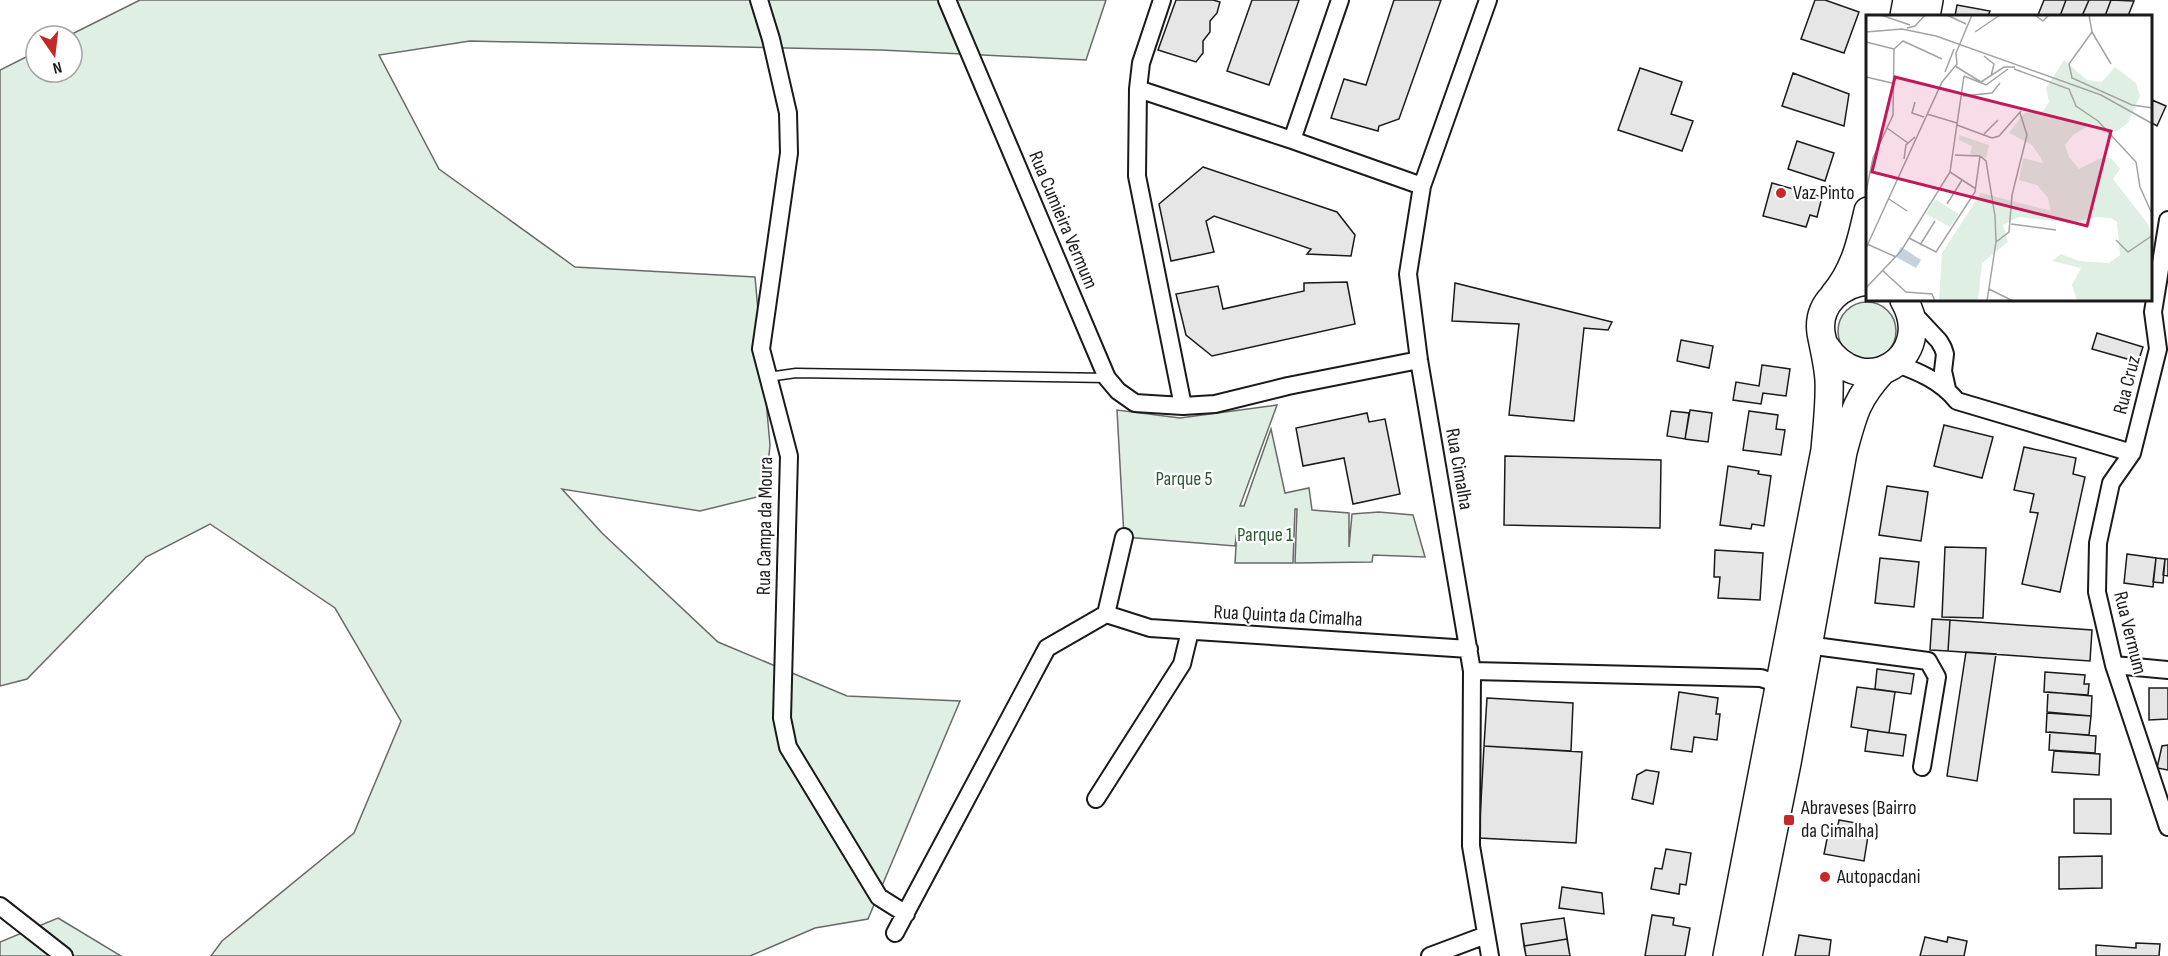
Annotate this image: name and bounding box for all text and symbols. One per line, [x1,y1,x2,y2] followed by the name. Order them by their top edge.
[1866,15,2153,302] inset map
[24,24,84,84] north arrow
[51,57,64,77] text: N
[1023,148,1103,292] street label: Rua Cumieira Vermum
[1793,181,1855,205] place label: Vaz Pinto
[1774,186,1788,200] marker: Vaz Pinto
[2108,353,2146,417] street label: Rua Cruz
[1440,426,1478,512] street label: Rua Cimalha
[752,457,778,595] street label: Rua Campa da Moura
[1155,467,1213,491] park label: Parque 5
[1237,523,1293,547] park label: Parque 1
[2108,589,2152,677] street label: Rua Vermum
[1213,600,1363,632] street label: Rua Quinta da Cimalha
[1800,796,1916,843] place label: Abraveses (Bairro da Cimalha)
[1782,813,1796,827] marker: Abraveses (Bairro da Cimalha)
[1836,865,1920,889] place label: Autopacdani
[1818,870,1832,884] marker: Autopacdani

